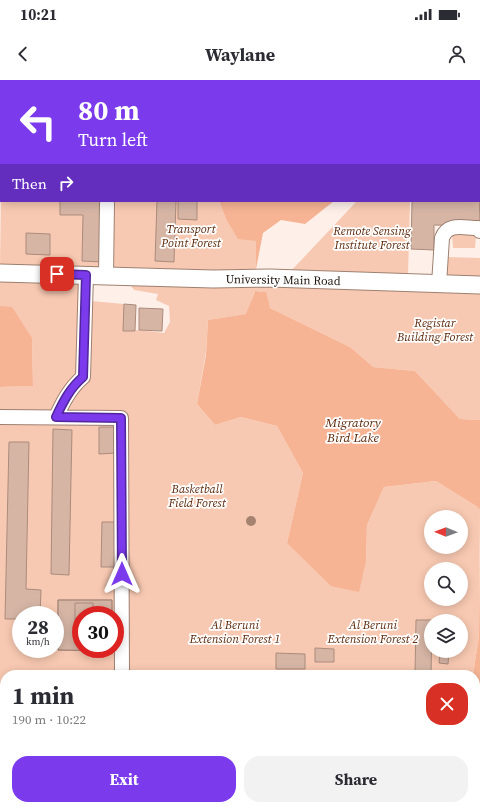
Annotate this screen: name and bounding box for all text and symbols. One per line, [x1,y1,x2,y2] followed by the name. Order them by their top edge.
[20,4,57,25] text: 10:21
[205,42,275,67] text: Waylane
[12,43,34,65] icon: back
[446,43,468,65] icon: person
[78,91,140,129] text: 80 m
[12,96,64,148] icon: left
[78,127,148,152] text: Turn left
[55,172,77,194] icon: right
[12,173,47,194] text: Then
[160,221,222,251] park label: Transport Point Forest
[332,223,412,253] park label: Remote Sensing Institute Forest
[40,257,74,291] pin
[46,263,68,285] icon: arrive
[225,271,341,289] street label: University Main Road
[396,315,474,345] park label: Registar Building Forest
[324,414,382,446] water label: Migratory Bird Lake
[167,481,227,511] park label: Basketball Field Forest
[424,510,468,554] north arrow
[424,510,468,658] map controls
[101,553,143,595] position arrow
[424,562,468,606] button: search
[72,606,124,658] speed limit sign: 30
[27,613,49,641] text: 28
[424,614,468,658] button: layers
[189,617,280,647] park label: Al Beruni Extension Forest 1
[327,617,418,647] park label: Al Beruni Extension Forest 2
[26,635,50,648] text: km/h
[12,679,74,712] text: 1 min
[426,683,468,725] button: close
[12,711,86,728] text: 190 m · 10:22
[12,756,236,802] button: Exit
[244,756,468,802] button: Share

